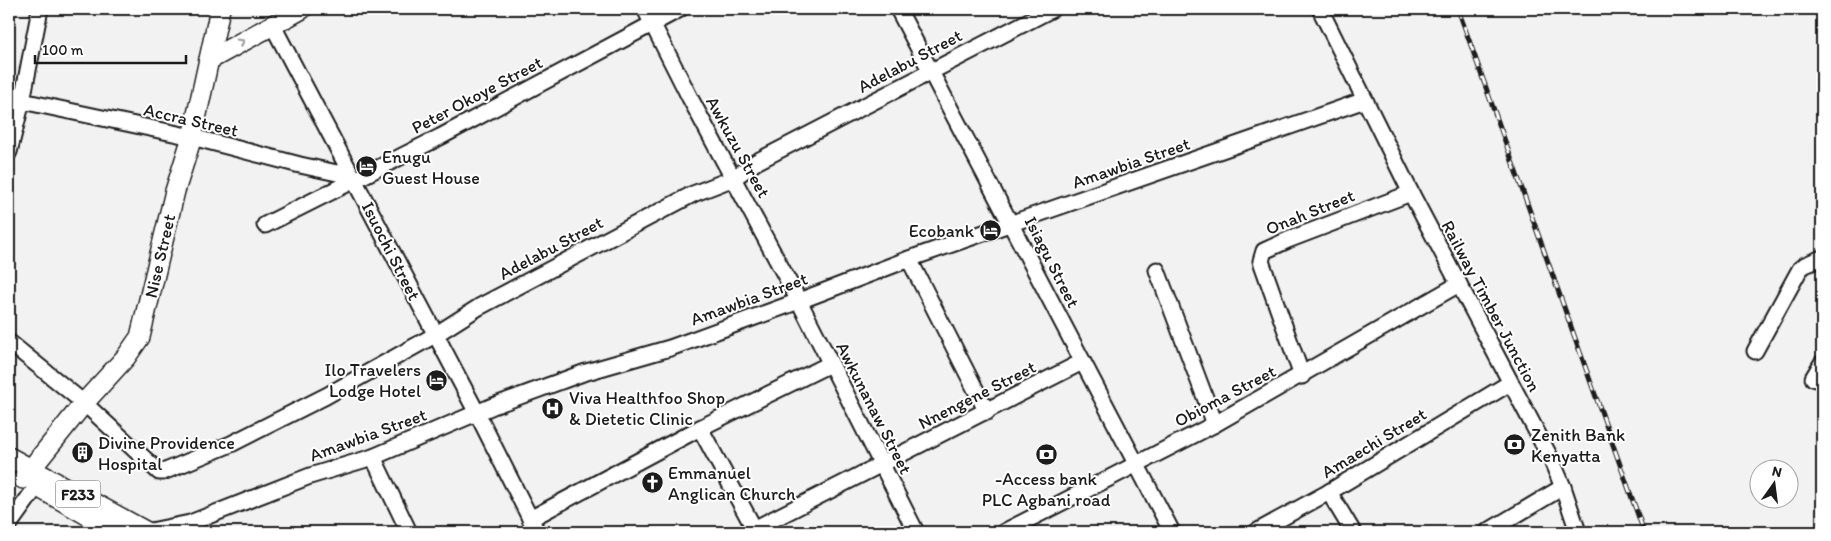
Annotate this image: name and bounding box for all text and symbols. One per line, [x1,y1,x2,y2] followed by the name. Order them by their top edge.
[854,24,966,98] street label: Adelabu Street
[35,32,186,64] scale bar
[235,38,244,48] one-way arrow
[42,41,84,59] text: 100 m
[408,51,546,139] street label: Peter Okoye Street
[701,92,775,202] street label: Awkuzu Street
[142,98,241,142] street label: Accra Street
[1069,132,1193,193] street label: Amawbia Street
[382,146,480,189] place label: Enugu Guest House
[354,155,378,179] hotel icon: Enugu Guest House
[1262,184,1358,240] street label: Onah Street
[357,198,425,304] street label: Isuochi Street
[495,211,607,285] street label: Adelabu Street
[140,212,180,300] street label: Nise Street
[1020,213,1084,311] street label: Isiagu Street
[1436,217,1546,395] street label: Railway Timber Junction
[978,219,1002,243] hotel icon: Ecobank
[909,220,975,242] place label: Ecobank
[687,268,811,330] street label: Amawbia Street
[831,338,917,478] street label: Awkunanaw Street
[915,356,1040,434] street label: Nnengene Street
[325,359,421,402] place label: Ilo Travelers Lodge Hotel
[1170,360,1280,432] street label: Obioma Street
[425,368,449,392] hotel icon: Ilo Travelers Lodge Hotel
[569,387,725,430] place label: Viva Healthfoo Shop & Dietetic Clinic
[541,396,565,420] hospital icon: Viva Healthfoo Shop & Dietetic Clinic
[1318,403,1431,483] street label: Amaechi Street
[306,404,430,466] street label: Amawbia Street
[1531,424,1625,467] place label: Zenith Bank Kenyatta
[98,432,235,475] place label: Divine Providence Hospital
[1503,433,1527,457] bank icon: Zenith Bank Kenyatta
[70,441,94,465] building icon: Divine Providence Hospital
[1034,442,1058,466] bank icon: -Access bank PLC Agbani road
[1748,458,1798,508] north arrow
[668,462,796,505] place label: Emmanuel Anglican Church
[1770,462,1784,481] text: N
[982,468,1111,511] place label: -Access bank PLC Agbani road
[640,471,664,495] church icon: Emmanuel Anglican Church
[56,480,100,508] road number: F233

